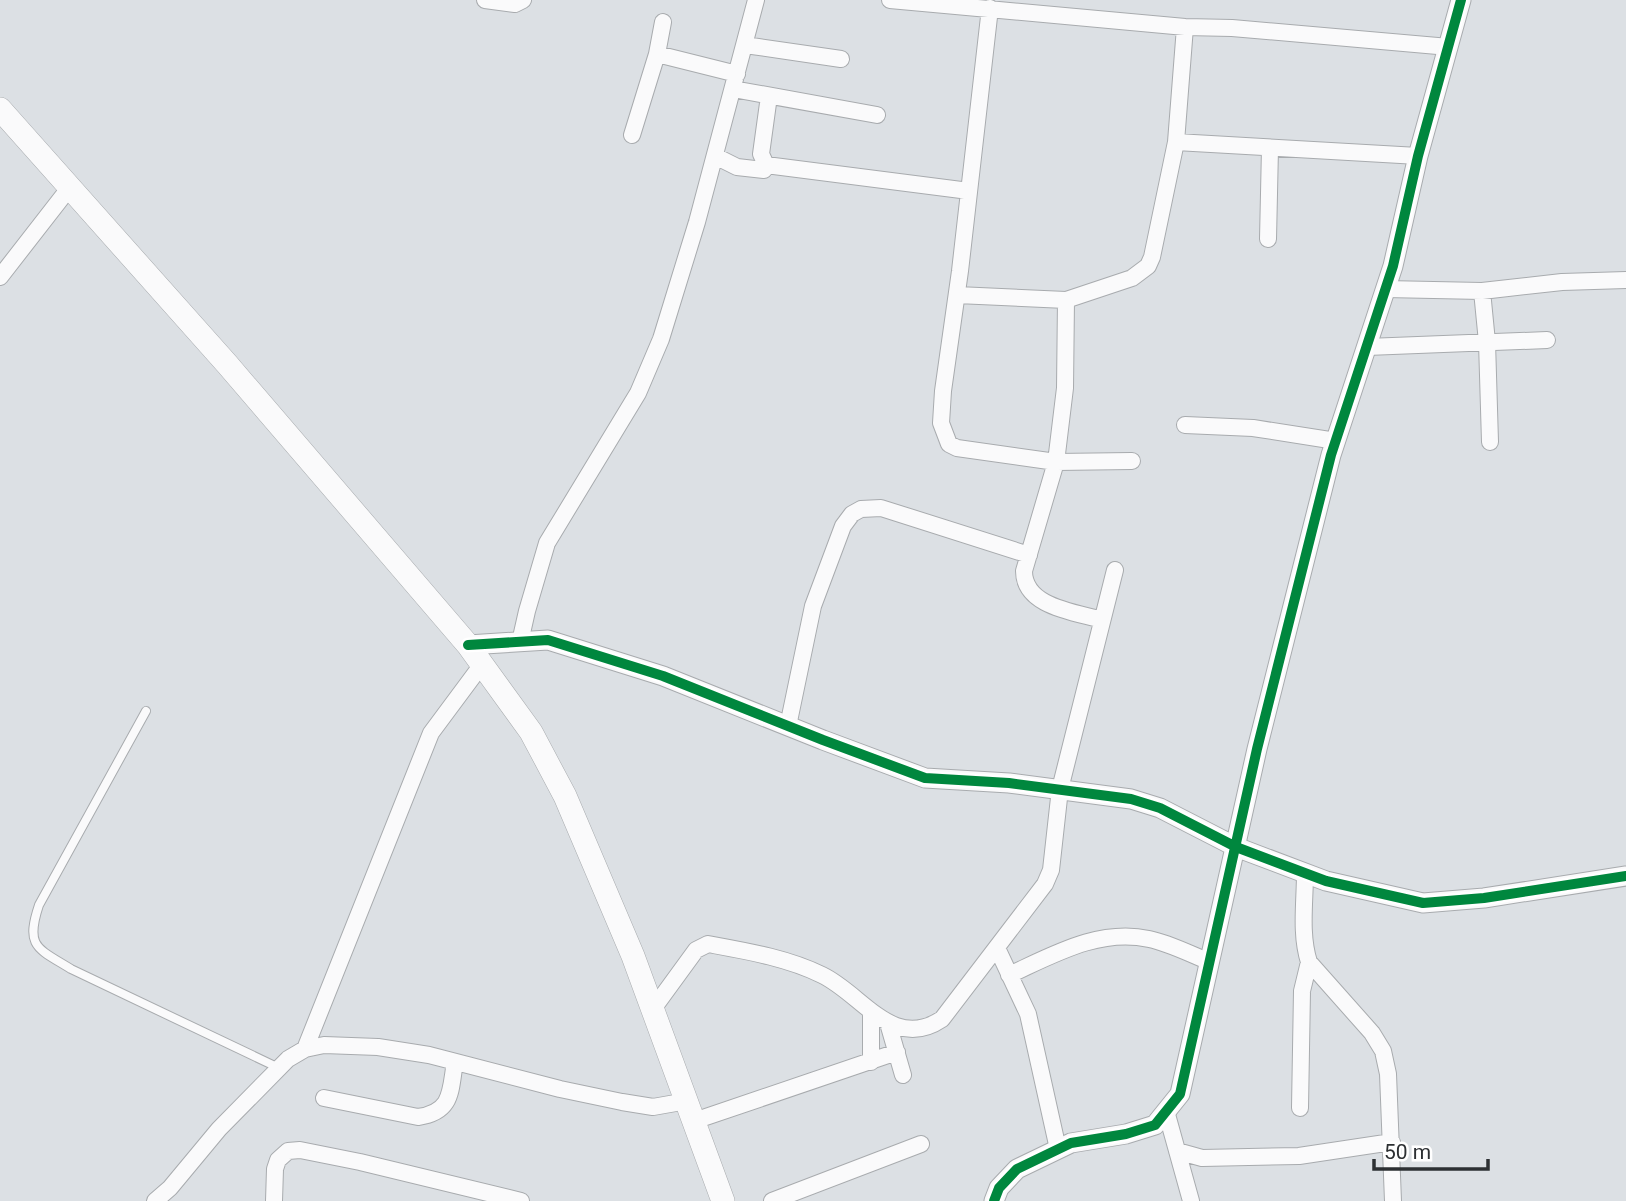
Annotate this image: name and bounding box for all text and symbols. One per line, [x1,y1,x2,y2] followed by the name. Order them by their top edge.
[1374,1128,1488,1172] scale bar
[1384,1140,1431,1164] text: 50 m

